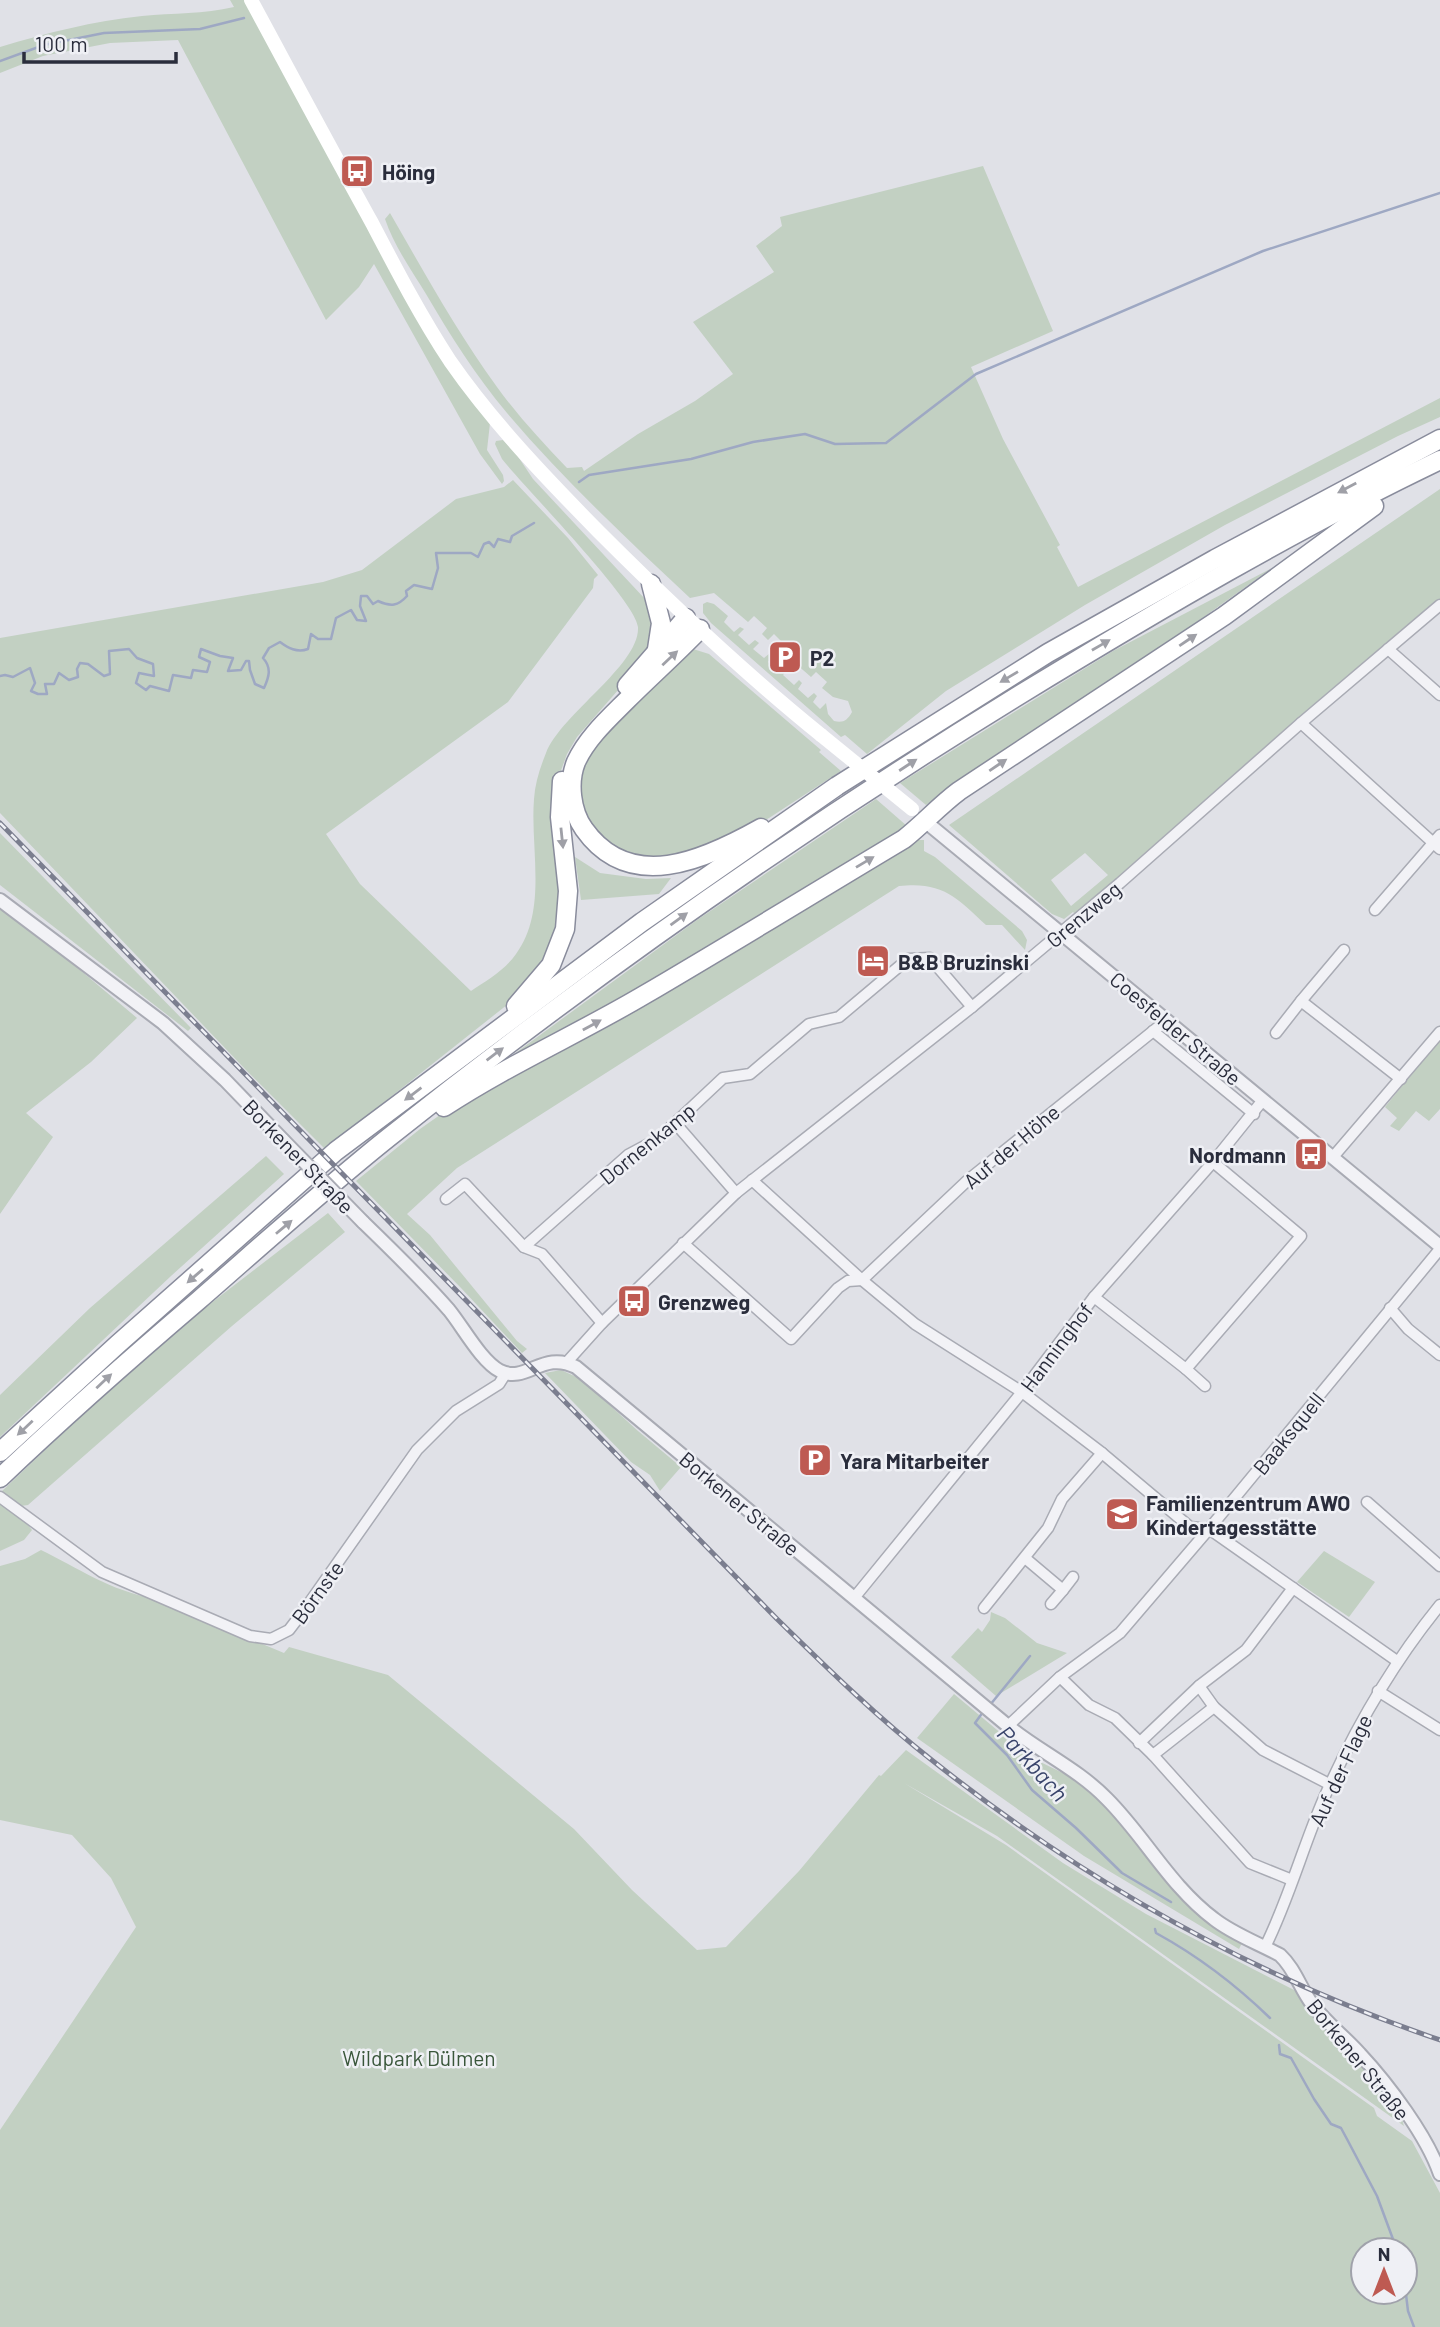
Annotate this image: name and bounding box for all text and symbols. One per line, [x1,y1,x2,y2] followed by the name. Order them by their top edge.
[24,21,177,65] scale bar
[35,31,88,56] text: 100 m
[338,152,376,190] bus stop icon: Höing
[382,159,435,184] place label: Höing
[1337,482,1357,493] one-way arrow
[1178,633,1198,646] one-way arrow
[766,638,804,676] parking icon: P2
[1092,639,1111,651] one-way arrow
[810,645,834,670] place label: P2
[661,650,679,666] one-way arrow
[999,671,1018,683] one-way arrow
[899,758,917,772] one-way arrow
[989,759,1008,772] one-way arrow
[557,827,568,849] one-way arrow
[856,856,875,868] one-way arrow
[1041,876,1125,952] street label: Grenzweg
[670,913,688,927] one-way arrow
[854,942,892,980] hotel icon: B&B Bruzinski
[898,949,1029,974] place label: B&B Bruzinski
[1105,966,1247,1090] street label: Coesfelder Straße
[583,1019,602,1031] one-way arrow
[486,1047,504,1062] one-way arrow
[404,1086,422,1100] one-way arrow
[238,1094,360,1218] street label: Borkener Straße
[594,1097,700,1189] street label: Dornenkamp
[958,1099,1064,1193] street label: Auf der Höhe
[1292,1135,1330,1173] bus stop icon: Nordmann
[1189,1142,1286,1167] place label: Nordmann
[275,1220,292,1235] one-way arrow
[186,1268,204,1284] one-way arrow
[615,1282,653,1320] bus stop icon: Grenzweg
[658,1289,750,1314] place label: Grenzweg
[1014,1298,1098,1396] street label: Hanninghof
[95,1373,113,1389] one-way arrow
[1247,1387,1329,1479] street label: Baaksquell
[16,1420,34,1436] one-way arrow
[796,1441,834,1479] parking icon: Yara Mitarbeiter
[675,1446,805,1560] street label: Borkener Straße
[840,1448,989,1473] place label: Yara Mitarbeiter
[1146,1490,1350,1539] place label: Familienzentrum AWO Kindertagesstätte
[1103,1495,1141,1533] school or university icon: Familienzentrum AWO Kindertagesstätte
[286,1556,348,1628] street label: Börnste
[1303,1710,1377,1830] street label: Auf der Flage
[992,1719,1074,1807] water label: Parkbach
[1302,1993,1416,2125] street label: Borkener Straße
[342,2045,496,2070] park label: Wildpark Dülmen
[1349,2236,1419,2306] north arrow
[1378,2242,1390,2265] text: N

